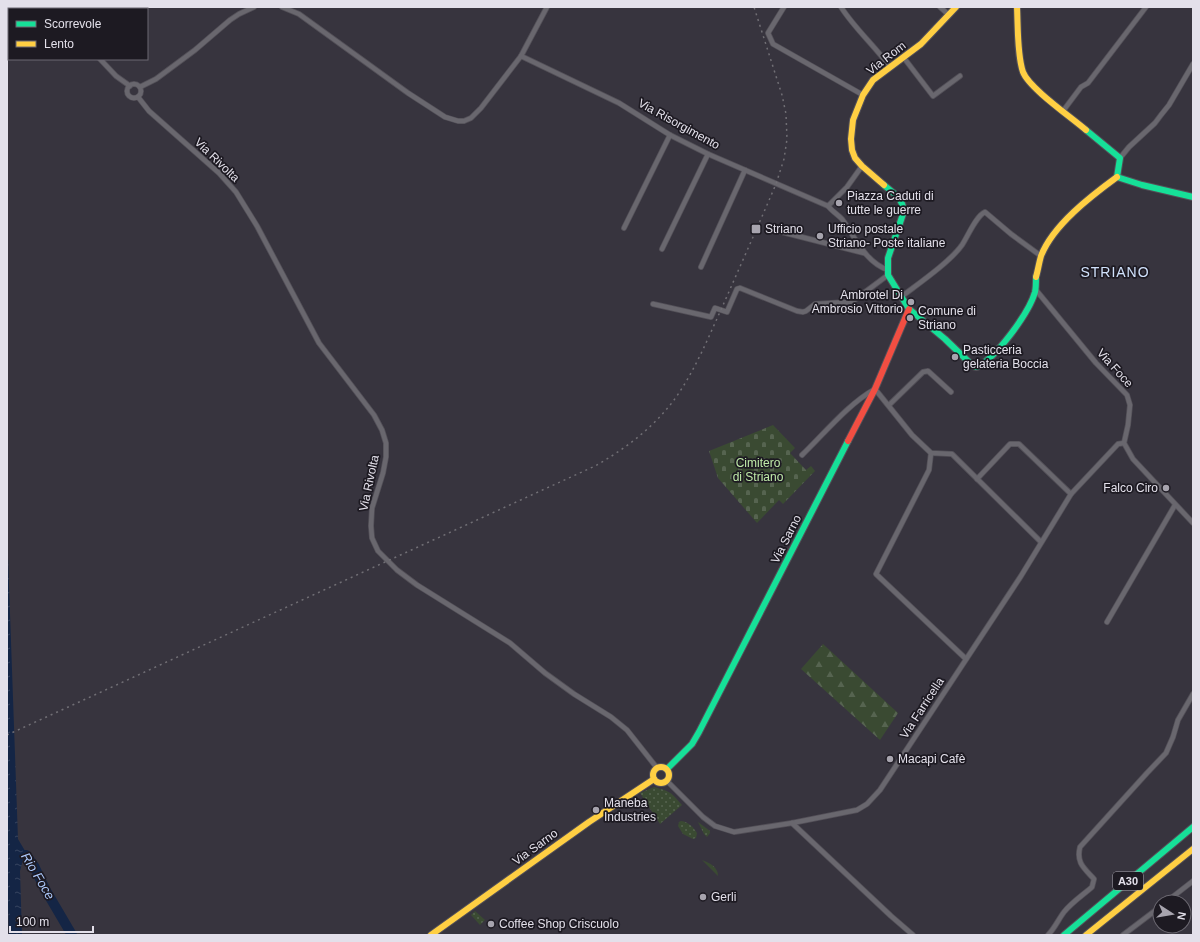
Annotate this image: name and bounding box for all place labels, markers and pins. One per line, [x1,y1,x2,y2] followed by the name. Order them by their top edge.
[847,189,934,217] place label: Piazza Caduti di tutte le guerre
[834,198,844,208] marker: Piazza Caduti di tutte le guerre
[765,222,803,236] place label: Striano
[828,222,946,250] place label: Ufficio postale Striano- Poste italiane
[750,223,762,235] marker: Striano
[815,231,825,241] marker: Ufficio postale Striano- Poste italiane
[812,288,903,316] place label: Ambrotel Di Ambrosio Vittorio
[906,297,916,307] marker: Ambrotel Di Ambrosio Vittorio
[918,304,976,332] place label: Comune di Striano
[905,313,915,323] marker: Comune di Striano
[963,343,1049,371] place label: Pasticceria gelateria Boccia
[950,352,960,362] marker: Pasticceria gelateria Boccia
[1103,481,1158,495] place label: Falco Ciro
[1161,483,1171,493] marker: Falco Ciro
[898,752,966,766] place label: Macapi Cafè
[885,754,895,764] marker: Macapi Cafè
[604,796,656,824] place label: Maneba Industries
[591,805,601,815] marker: Maneba Industries
[711,890,736,904] place label: Gerli
[698,892,708,902] marker: Gerli
[499,917,619,931] place label: Coffee Shop Criscuolo
[486,919,496,929] marker: Coffee Shop Criscuolo

